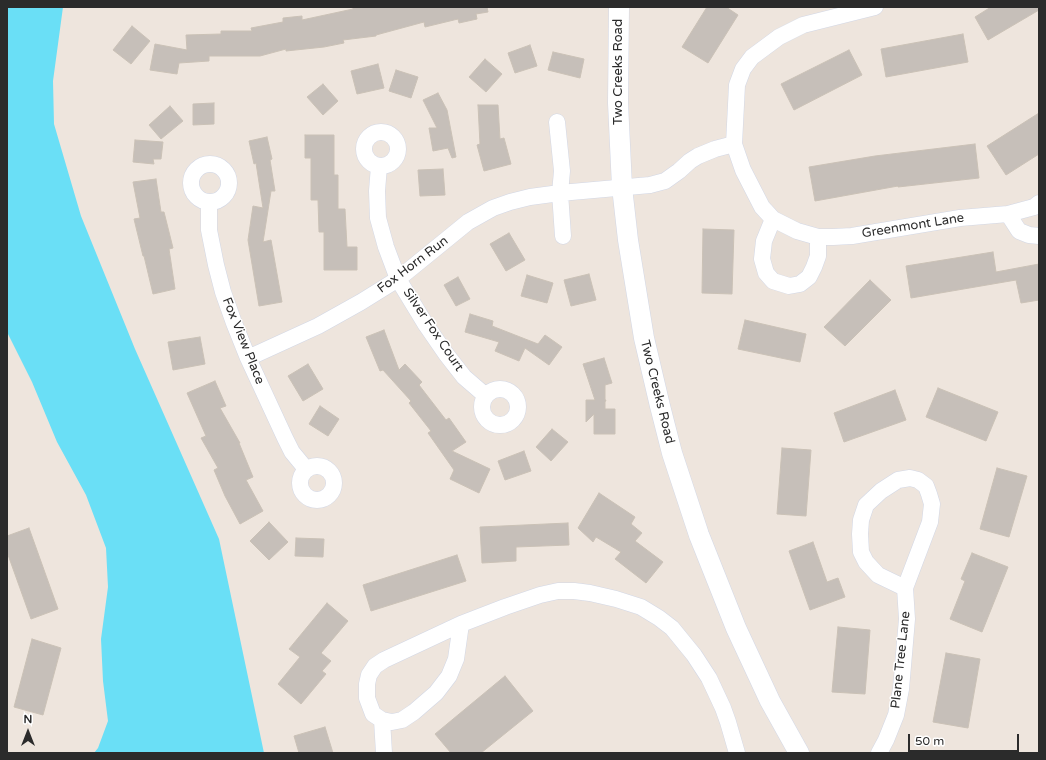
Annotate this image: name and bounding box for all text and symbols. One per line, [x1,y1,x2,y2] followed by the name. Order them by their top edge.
[611,19,627,125] street label: Two Creeks Road
[861,210,965,242] street label: Greenmont Lane
[375,233,451,297] street label: Fox Horn Run
[399,285,467,375] street label: Silver Fox Court
[219,295,267,387] street label: Fox View Place
[637,339,677,445] street label: Two Creeks Road
[888,610,914,710] street label: Plane Tree Lane
[8,712,48,752] north arrow
[24,713,32,726] text: N
[910,726,1021,752] scale bar
[915,734,944,748] text: 50 m

